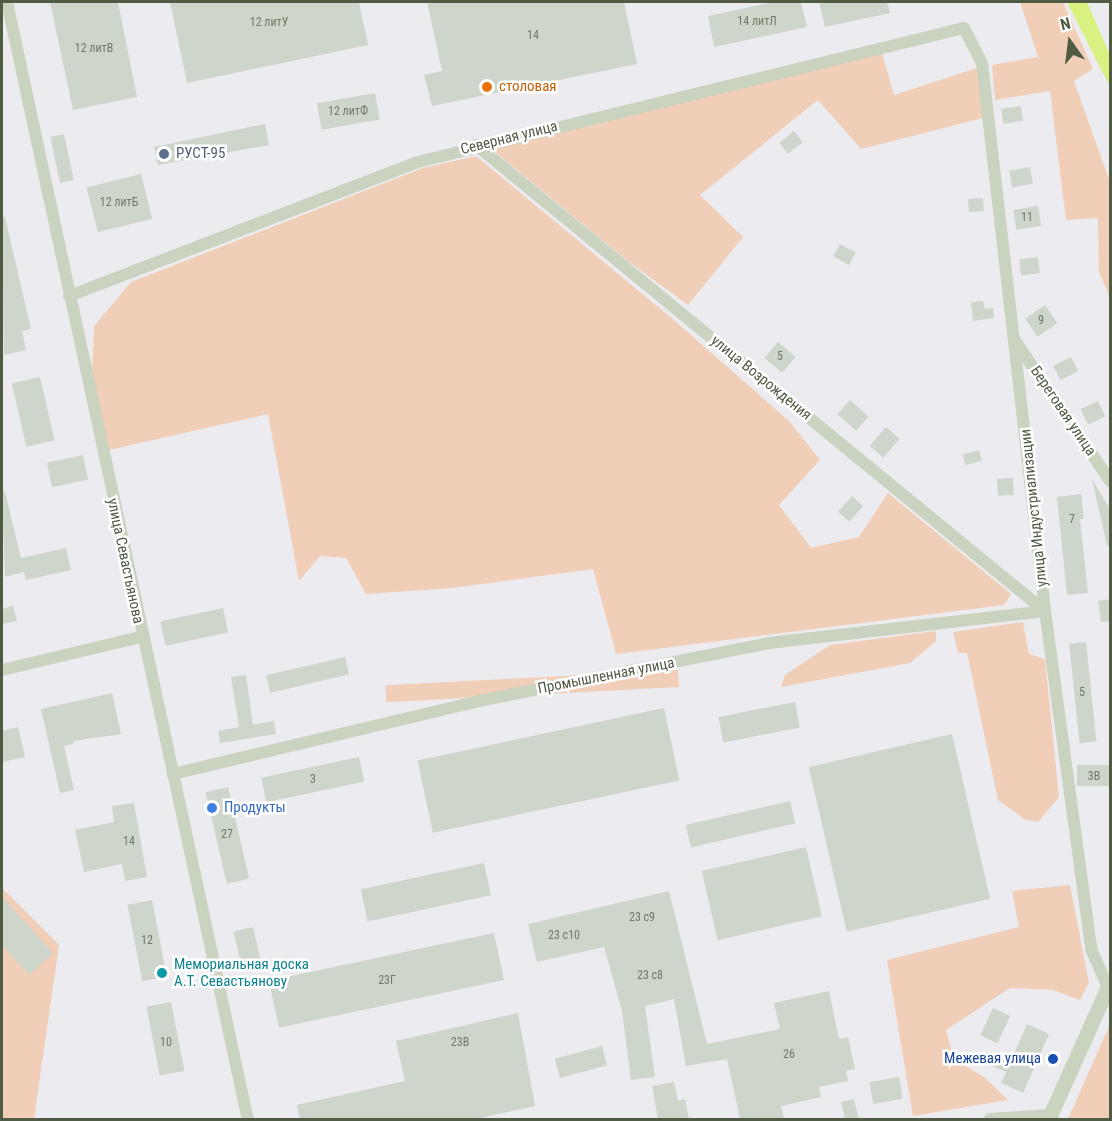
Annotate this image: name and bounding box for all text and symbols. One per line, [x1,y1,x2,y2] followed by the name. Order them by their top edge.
[1040,12,1100,72] north arrow
[1058,14,1073,34] text: N
[737,15,777,29] house number: 14 литЛ
[250,16,288,30] house number: 12 литУ
[527,29,539,43] house number: 14
[75,42,113,56] house number: 12 литВ
[499,78,557,96] place label: столовая
[480,80,494,94] marker: столовая
[328,105,368,119] house number: 12 литФ
[459,117,559,159] street label: Северная улица
[176,145,225,163] place label: РУСТ-95
[157,147,171,161] marker: РУСТ-95
[100,196,138,210] house number: 12 литБ
[1021,211,1033,225] house number: 11
[1038,314,1044,328] house number: 9
[707,332,815,424] street label: улица Возрождения
[777,350,783,364] house number: 5
[1026,363,1100,459] street label: Береговая улица
[1017,428,1051,588] street label: улица Индустриализации
[103,497,147,625] street label: улица Севастьянова
[1069,513,1075,527] house number: 7
[536,654,676,698] street label: Промышленная улица
[1079,686,1085,700] house number: 5
[1088,770,1100,784] house number: 3В
[310,773,316,787] house number: 3
[224,799,286,817] place label: Продукты
[205,801,219,815] marker: Продукты
[221,828,233,842] house number: 27
[123,835,135,849] house number: 14
[629,911,655,925] house number: 23 с9
[548,929,580,943] house number: 23 с10
[141,934,153,948] house number: 12
[174,955,309,990] place label: Мемориальная доска А.Т. Севастьянову
[155,966,169,980] marker: Мемориальная доска А.Т. Севастьянову
[637,969,663,983] house number: 23 с8
[378,974,396,988] house number: 23Г
[160,1036,172,1050] house number: 10
[451,1036,469,1050] house number: 23В
[783,1048,795,1062] house number: 26
[944,1050,1041,1068] place label: Межевая улица
[1046,1052,1060,1066] marker: Межевая улица

